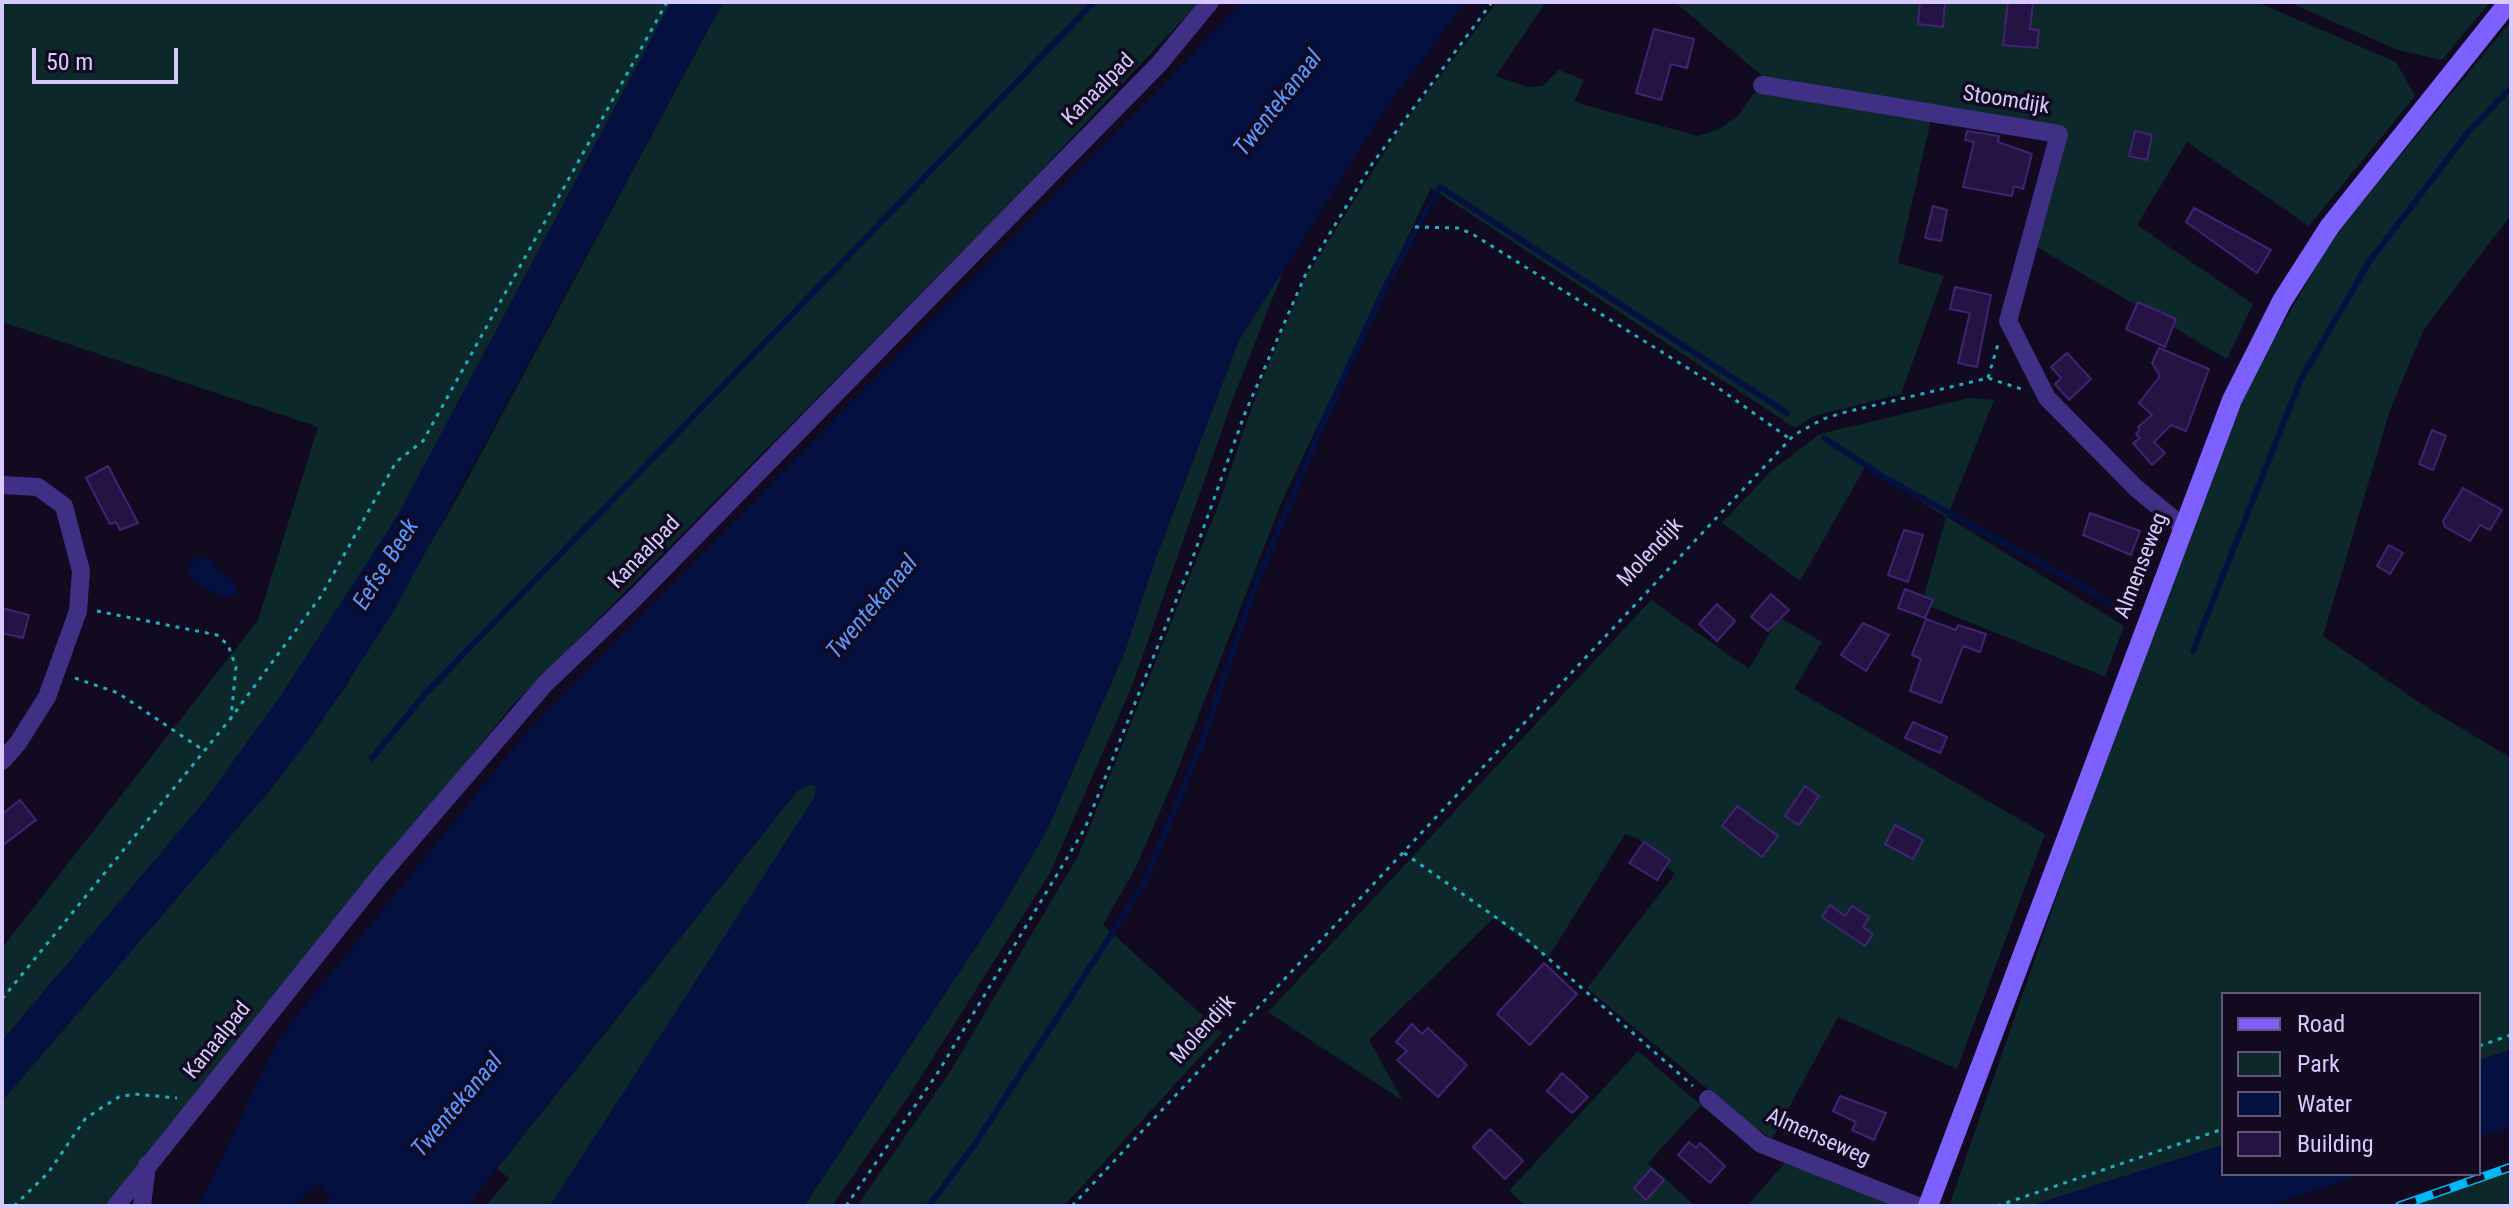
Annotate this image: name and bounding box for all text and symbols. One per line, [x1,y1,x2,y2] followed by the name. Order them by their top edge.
[36,32,182,82] scale bar
[1229,45,1329,163] water label: Twentekanaal
[46,48,93,76] text: 50 m
[1057,48,1141,132] street label: Kanaalpad
[1961,81,2051,121] street label: Stoomdijk
[2110,509,2174,623] street label: Almenseweg
[604,511,686,595] street label: Kanaalpad
[1613,513,1689,593] street label: Molendijk
[348,514,426,616] water label: Eefse Beek
[821,550,925,666] water label: Twentekanaal
[1166,990,1242,1070] street label: Molendijk
[2221,992,2481,1176] legend
[179,997,257,1085] street label: Kanaalpad
[2297,1010,2345,1038] text: Road
[406,1048,510,1164] water label: Twentekanaal
[2297,1050,2340,1078] text: Park
[2297,1090,2352,1118] text: Water
[1762,1103,1874,1173] street label: Almenseweg
[2297,1130,2374,1158] text: Building

